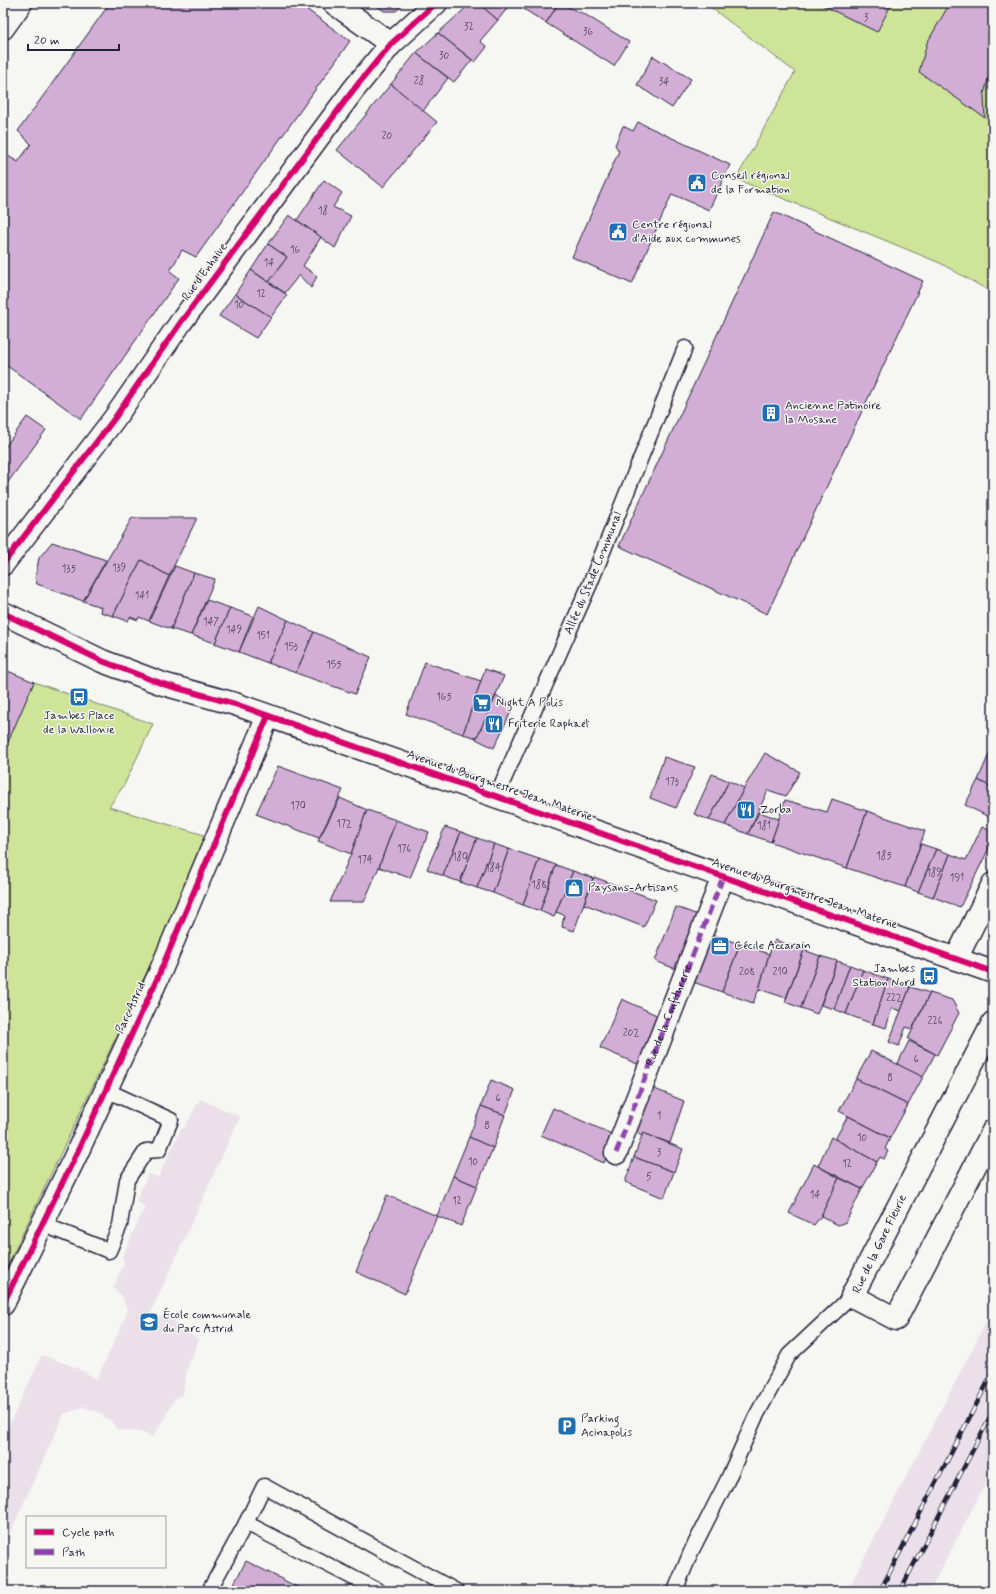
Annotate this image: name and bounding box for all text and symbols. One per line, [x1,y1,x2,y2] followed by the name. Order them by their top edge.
[864,12,869,25] house number: 3
[464,21,474,34] house number: 32
[28,26,119,52] scale bar
[583,26,593,39] house number: 36
[34,33,60,49] text: 20 m
[439,50,449,63] house number: 30
[414,74,424,88] house number: 28
[659,76,669,89] house number: 34
[382,130,393,143] house number: 20
[711,168,790,198] place label: Conseil régional de la Formation
[686,172,708,194] public building icon: Conseil régional de la Formation
[318,204,328,218] house number: 18
[632,217,741,247] place label: Centre régional d'Aide aux communes
[607,221,629,243] public building icon: Centre régional d'Aide aux communes
[179,240,232,304] street label: Rue d'Enhaive
[290,244,300,257] house number: 16
[264,257,274,270] house number: 14
[256,288,266,301] house number: 12
[234,299,244,312] house number: 10
[785,398,882,428] place label: Ancienne Patinoire la Mosane
[760,402,782,424] building icon: Ancienne Patinoire la Mosane
[561,510,626,637] street label: Allée du Stade Communal
[112,562,126,575] house number: 139
[62,563,77,576] house number: 135
[135,590,149,603] house number: 141
[203,616,219,629] house number: 147
[226,624,242,637] house number: 149
[256,630,270,643] house number: 151
[284,641,298,654] house number: 153
[326,659,342,672] house number: 155
[68,686,90,708] bus stop icon: Jambes Place de la Wallonie
[436,691,452,704] house number: 165
[471,692,493,714] supermarket icon: Night A Polis
[496,695,564,712] place label: Night A Polis
[43,708,115,738] place label: Jambes Place de la Wallonie
[483,713,505,735] restaurant icon: Friterie Raphaël
[508,716,589,732] place label: Friterie Raphaël
[405,747,595,826] street label: Avenue du Bourgmestre Jean Materne
[665,776,679,789] house number: 173
[735,799,757,821] restaurant icon: Zorba
[290,800,306,813] house number: 170
[760,802,792,818] place label: Zorba
[336,818,352,831] house number: 172
[757,819,771,833] house number: 181
[397,843,411,856] house number: 176
[876,849,892,863] house number: 185
[452,850,468,864] house number: 180
[357,854,373,867] house number: 174
[710,855,900,934] street label: Avenue du Bourgmestre Jean Materne
[485,861,501,875] house number: 184
[926,866,942,880] house number: 189
[950,872,964,885] house number: 191
[563,877,585,899] shop icon: Paysans-Artisans
[531,878,547,892] house number: 188
[588,880,678,896] place label: Paysans-Artisans
[709,935,731,957] office icon: Cécile Accarain
[734,938,811,954] place label: Cécile Accarain
[642,961,697,1068] street label: Rue de la Confiturerie
[852,961,916,991] place label: Jambes Station Nord
[918,965,940,987] bus stop icon: Jambes Station Nord
[739,966,755,979] house number: 208
[772,966,788,979] house number: 210
[112,980,150,1036] street label: Parc Astrid
[886,992,902,1005] house number: 222
[928,1015,943,1028] house number: 226
[623,1027,639,1040] house number: 202
[913,1053,919,1066] house number: 6
[887,1072,893,1085] house number: 8
[495,1092,501,1105] house number: 6
[657,1110,661,1123] house number: 1
[484,1120,490,1133] house number: 8
[857,1132,867,1145] house number: 10
[657,1147,662,1160] house number: 3
[468,1156,478,1169] house number: 10
[842,1158,852,1171] house number: 12
[646,1171,652,1184] house number: 5
[810,1189,820,1202] house number: 14
[849,1192,911,1296] street label: Rue de la Gare Fleurie
[452,1195,462,1208] house number: 12
[163,1307,252,1337] place label: École communale du Parc Astrid
[138,1311,160,1333] school or university icon: École communale du Parc Astrid
[581,1411,633,1441] place label: Parking Acinapolis
[556,1415,578,1437] parking icon: Parking Acinapolis
[26,1516,166,1568] legend
[62,1525,114,1541] text: Cycle path
[62,1545,85,1561] text: Path

